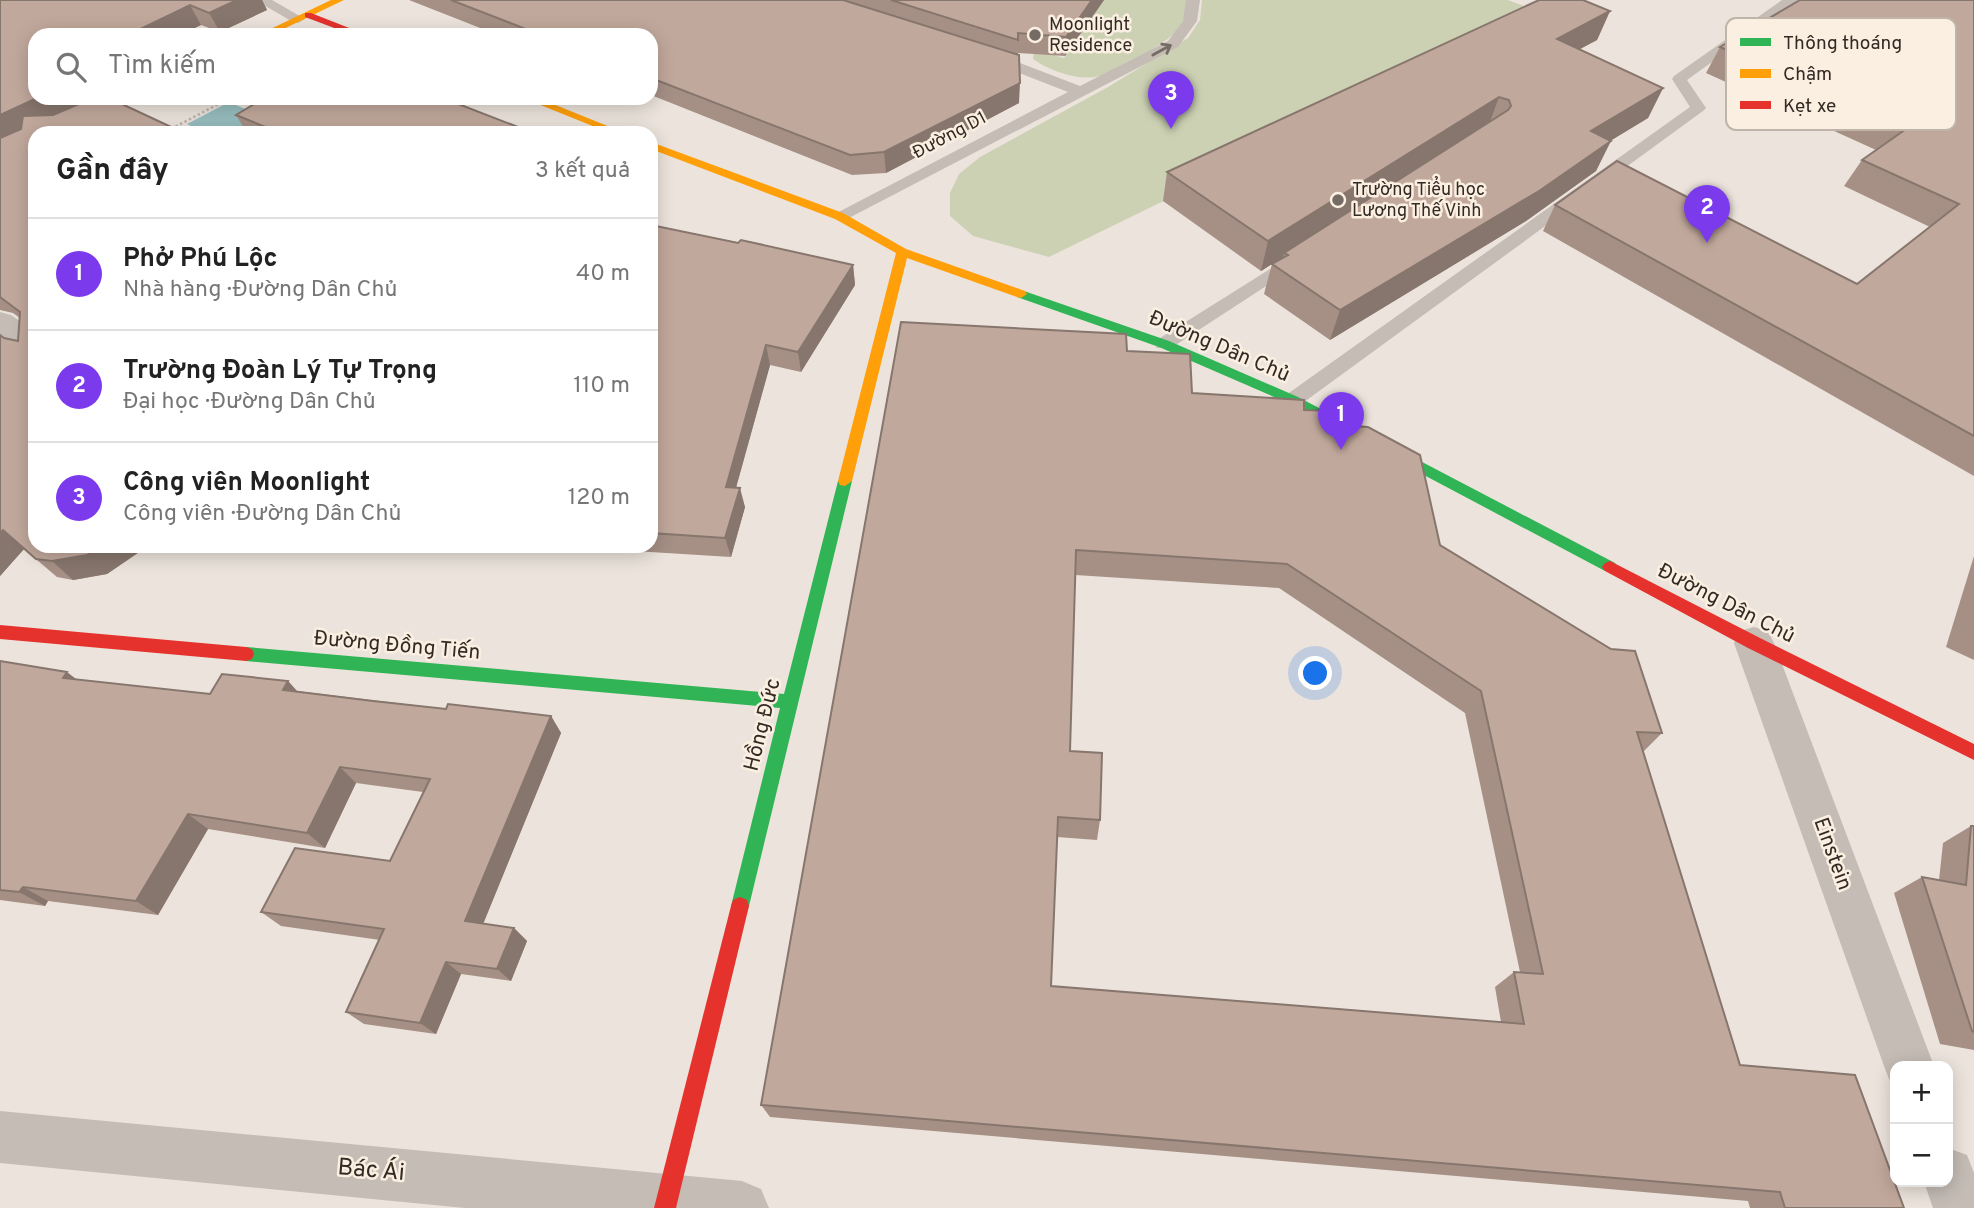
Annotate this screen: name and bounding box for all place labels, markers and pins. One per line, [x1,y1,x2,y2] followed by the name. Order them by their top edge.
[1049,14,1132,58] place label: Moonlight Residence
[1027,27,1043,43] marker: Moonlight Residence
[1148,71,1194,129] pin: 3
[1352,175,1485,223] place label: Trường Tiểu học Lương Thế Vinh
[1684,185,1730,243] pin: 2
[1330,192,1346,208] marker: Trường Tiểu học Lương Thế Vinh
[1318,392,1364,450] pin: 1

